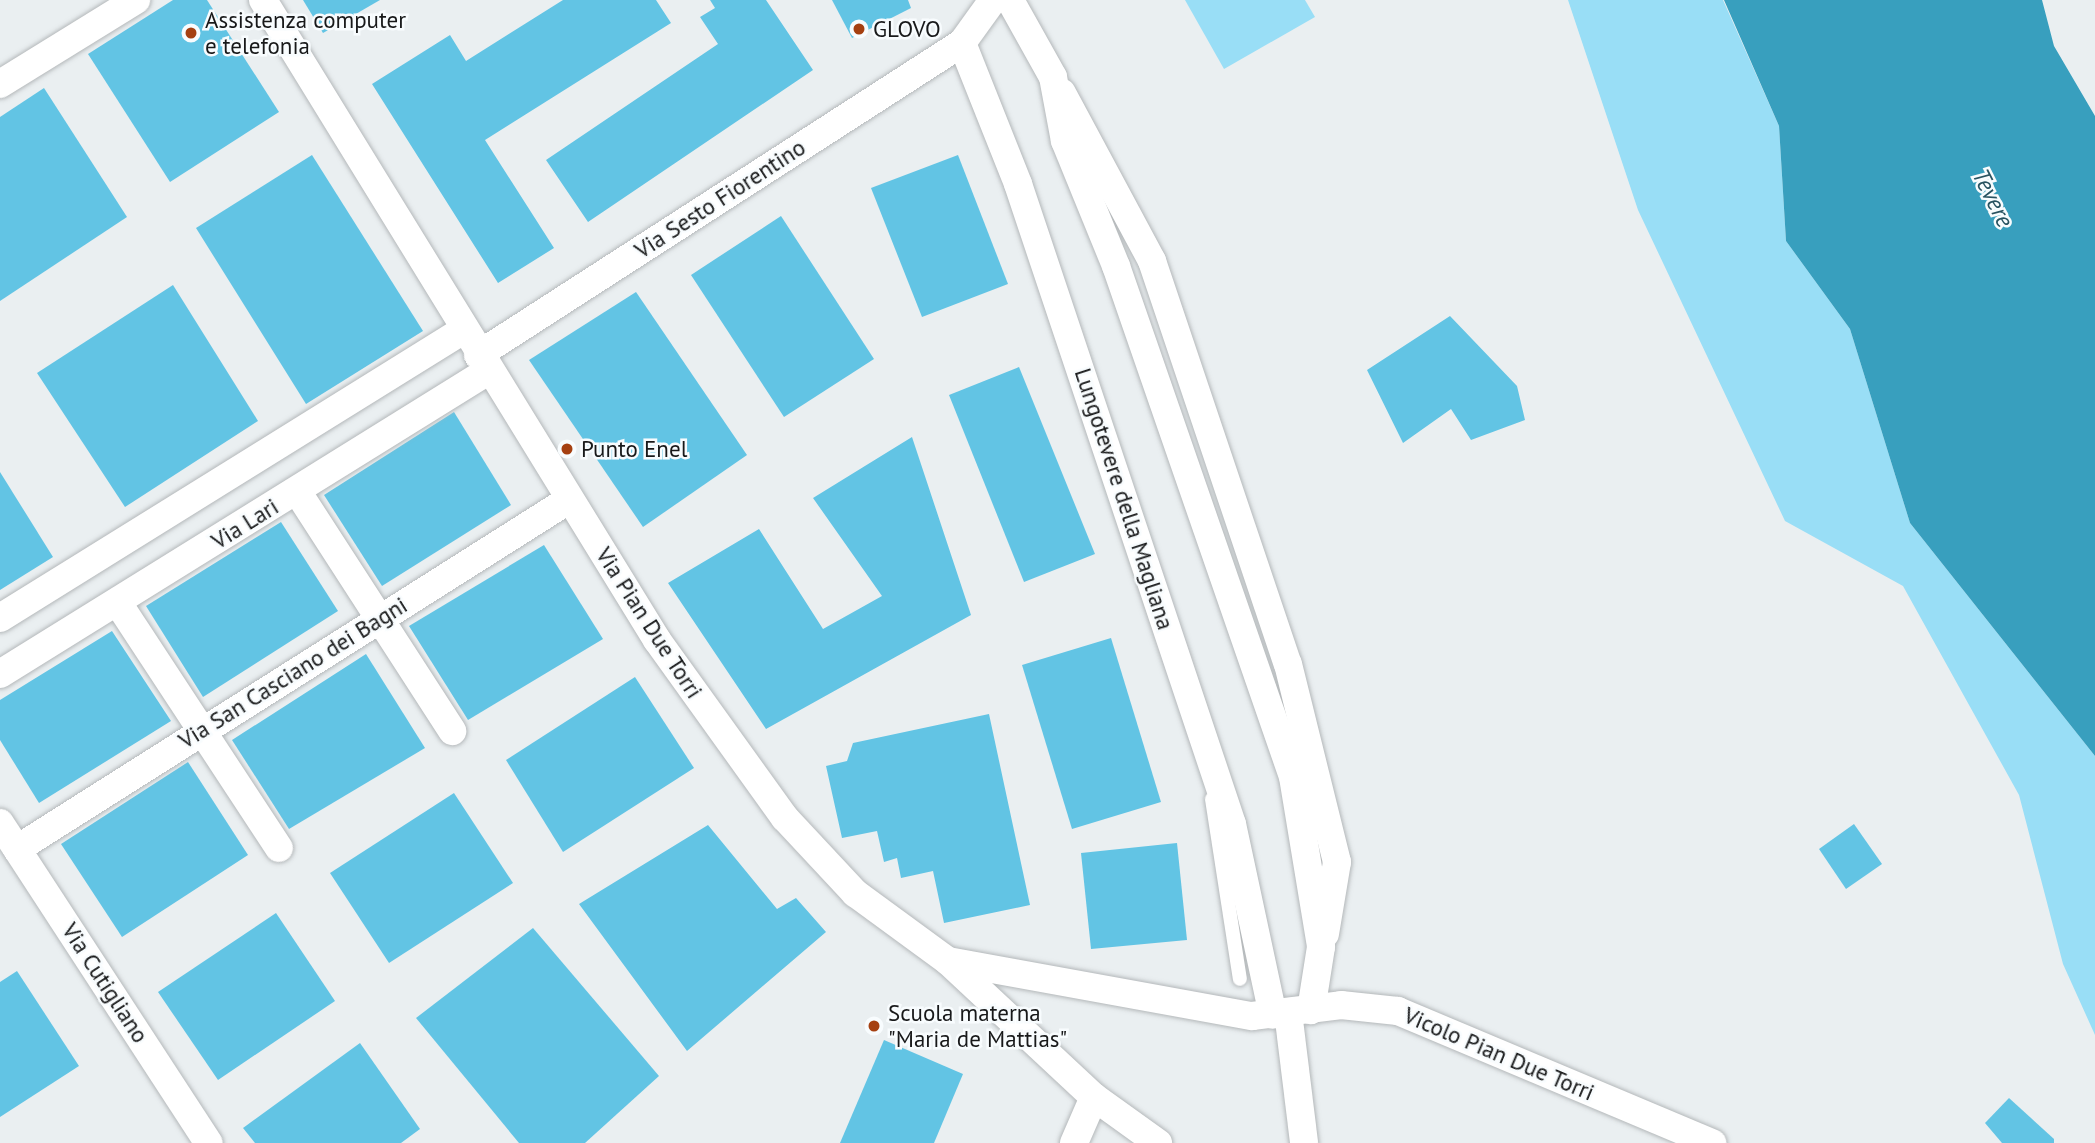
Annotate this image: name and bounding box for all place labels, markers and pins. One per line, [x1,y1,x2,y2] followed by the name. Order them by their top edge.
[205,6,406,60] place label: Assistenza computer e telefonia
[873,15,941,43] place label: GLOVO
[851,21,867,37] marker: GLOVO
[183,25,199,41] marker: Assistenza computer e telefonia
[581,435,687,463] place label: Punto Enel
[559,441,575,457] marker: Punto Enel
[888,999,1067,1053] place label: Scuola materna "Maria de Mattias"
[866,1018,882,1034] marker: Scuola materna "Maria de Mattias"

